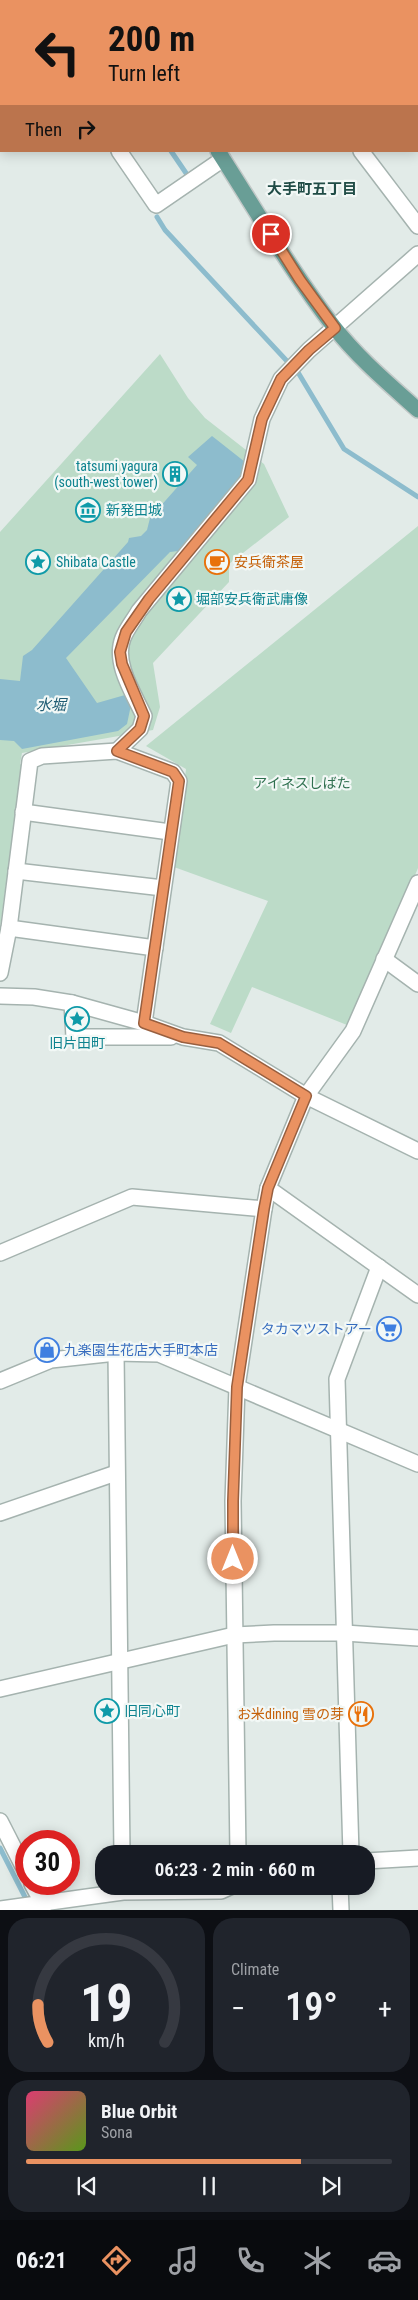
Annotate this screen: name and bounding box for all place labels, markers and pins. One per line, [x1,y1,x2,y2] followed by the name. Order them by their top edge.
[250,213,292,255] pin
[54,458,158,491] place label: tatsumi yagura (south-west tower)
[162,461,188,487] building icon: tatsumi yagura (south-west tower)
[75,497,101,523] museum icon: 新発田城
[106,502,162,518] place label: 新発田城
[25,549,51,575] place icon: Shibata Castle
[204,549,230,575] cafe icon: 安兵衛茶屋
[56,554,136,570] place label: Shibata Castle
[234,554,304,570] place label: 安兵衛茶屋
[166,586,192,612] place icon: 堀部安兵衛武庸像
[196,591,308,607] place label: 堀部安兵衛武庸像
[64,1006,90,1032] place icon: 旧片田町
[49,1035,105,1051] place label: 旧片田町
[376,1316,402,1342] supermarket icon: タカマツストアー
[261,1321,372,1337] place label: タカマツストアー
[34,1337,60,1363] shop icon: 九楽園生花店大手町本店
[64,1342,218,1358] place label: 九楽園生花店大手町本店
[94,1698,120,1724] place icon: 旧同心町
[348,1701,374,1727] restaurant icon: お米dining 雪の芽
[124,1703,180,1719] place label: 旧同心町
[237,1706,344,1722] place label: お米dining 雪の芽

